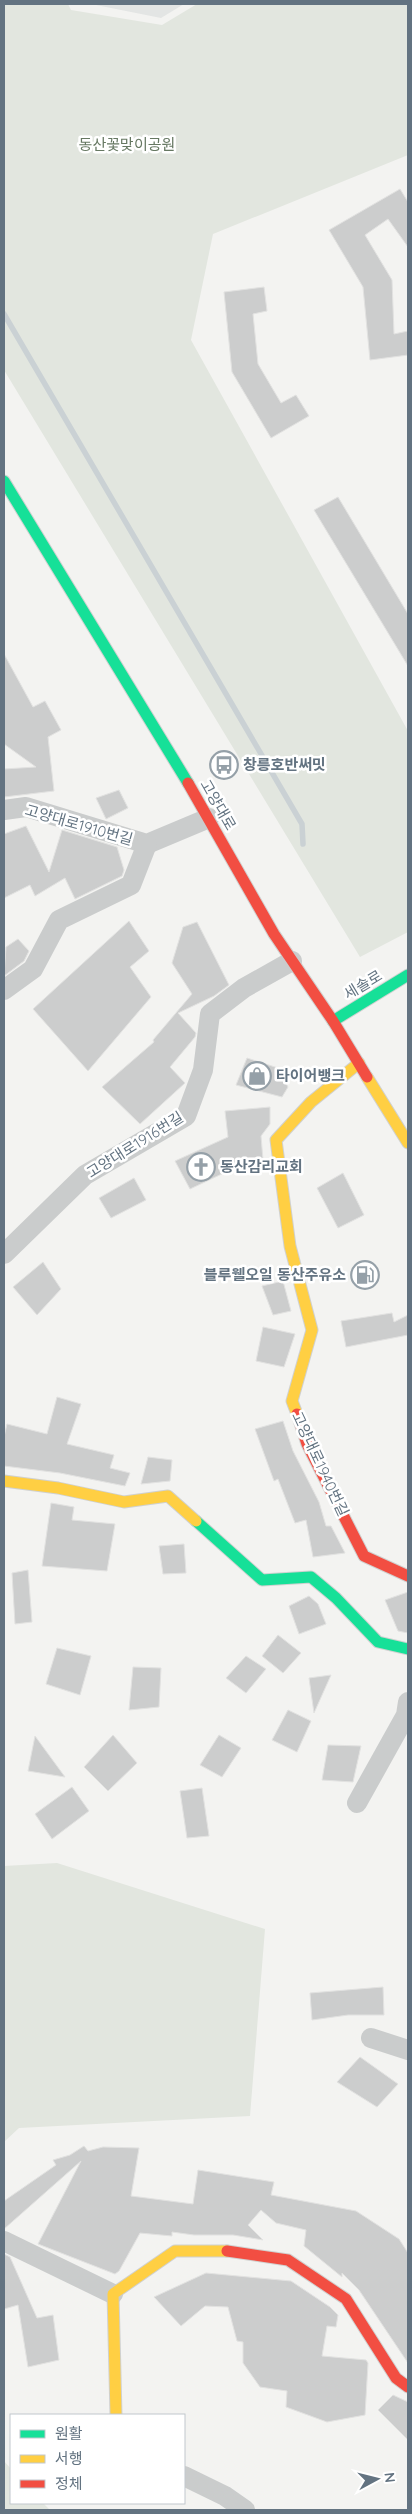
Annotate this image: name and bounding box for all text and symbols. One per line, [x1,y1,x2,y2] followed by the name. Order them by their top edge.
[79,135,175,154] park label: 동산꽃맞이공원
[209,750,239,780] bus stop icon: 창릉호반써밋
[243,755,326,774] place label: 창릉호반써밋
[196,776,240,833] street label: 고양대로
[23,800,135,849] street label: 고양대로1910번길
[340,966,385,1003] street label: 세솔로
[242,1061,272,1091] shop icon: 타이어뱅크
[276,1066,345,1085] place label: 타이어뱅크
[83,1107,187,1182] street label: 고양대로1916번길
[186,1152,216,1182] church icon: 동산감리교회
[220,1157,303,1176] place label: 동산감리교회
[350,1260,380,1290] fuel station icon: 블루웰오일 동산주유소
[204,1265,346,1284] place label: 블루웰오일 동산주유소
[288,1408,353,1519] street label: 고양대로1940번길
[10,2414,185,2504] legend
[55,2424,83,2443] text: 원활
[55,2449,83,2468] text: 서행
[352,2454,402,2504] north arrow
[380,2471,399,2484] text: N
[55,2474,83,2493] text: 정체

